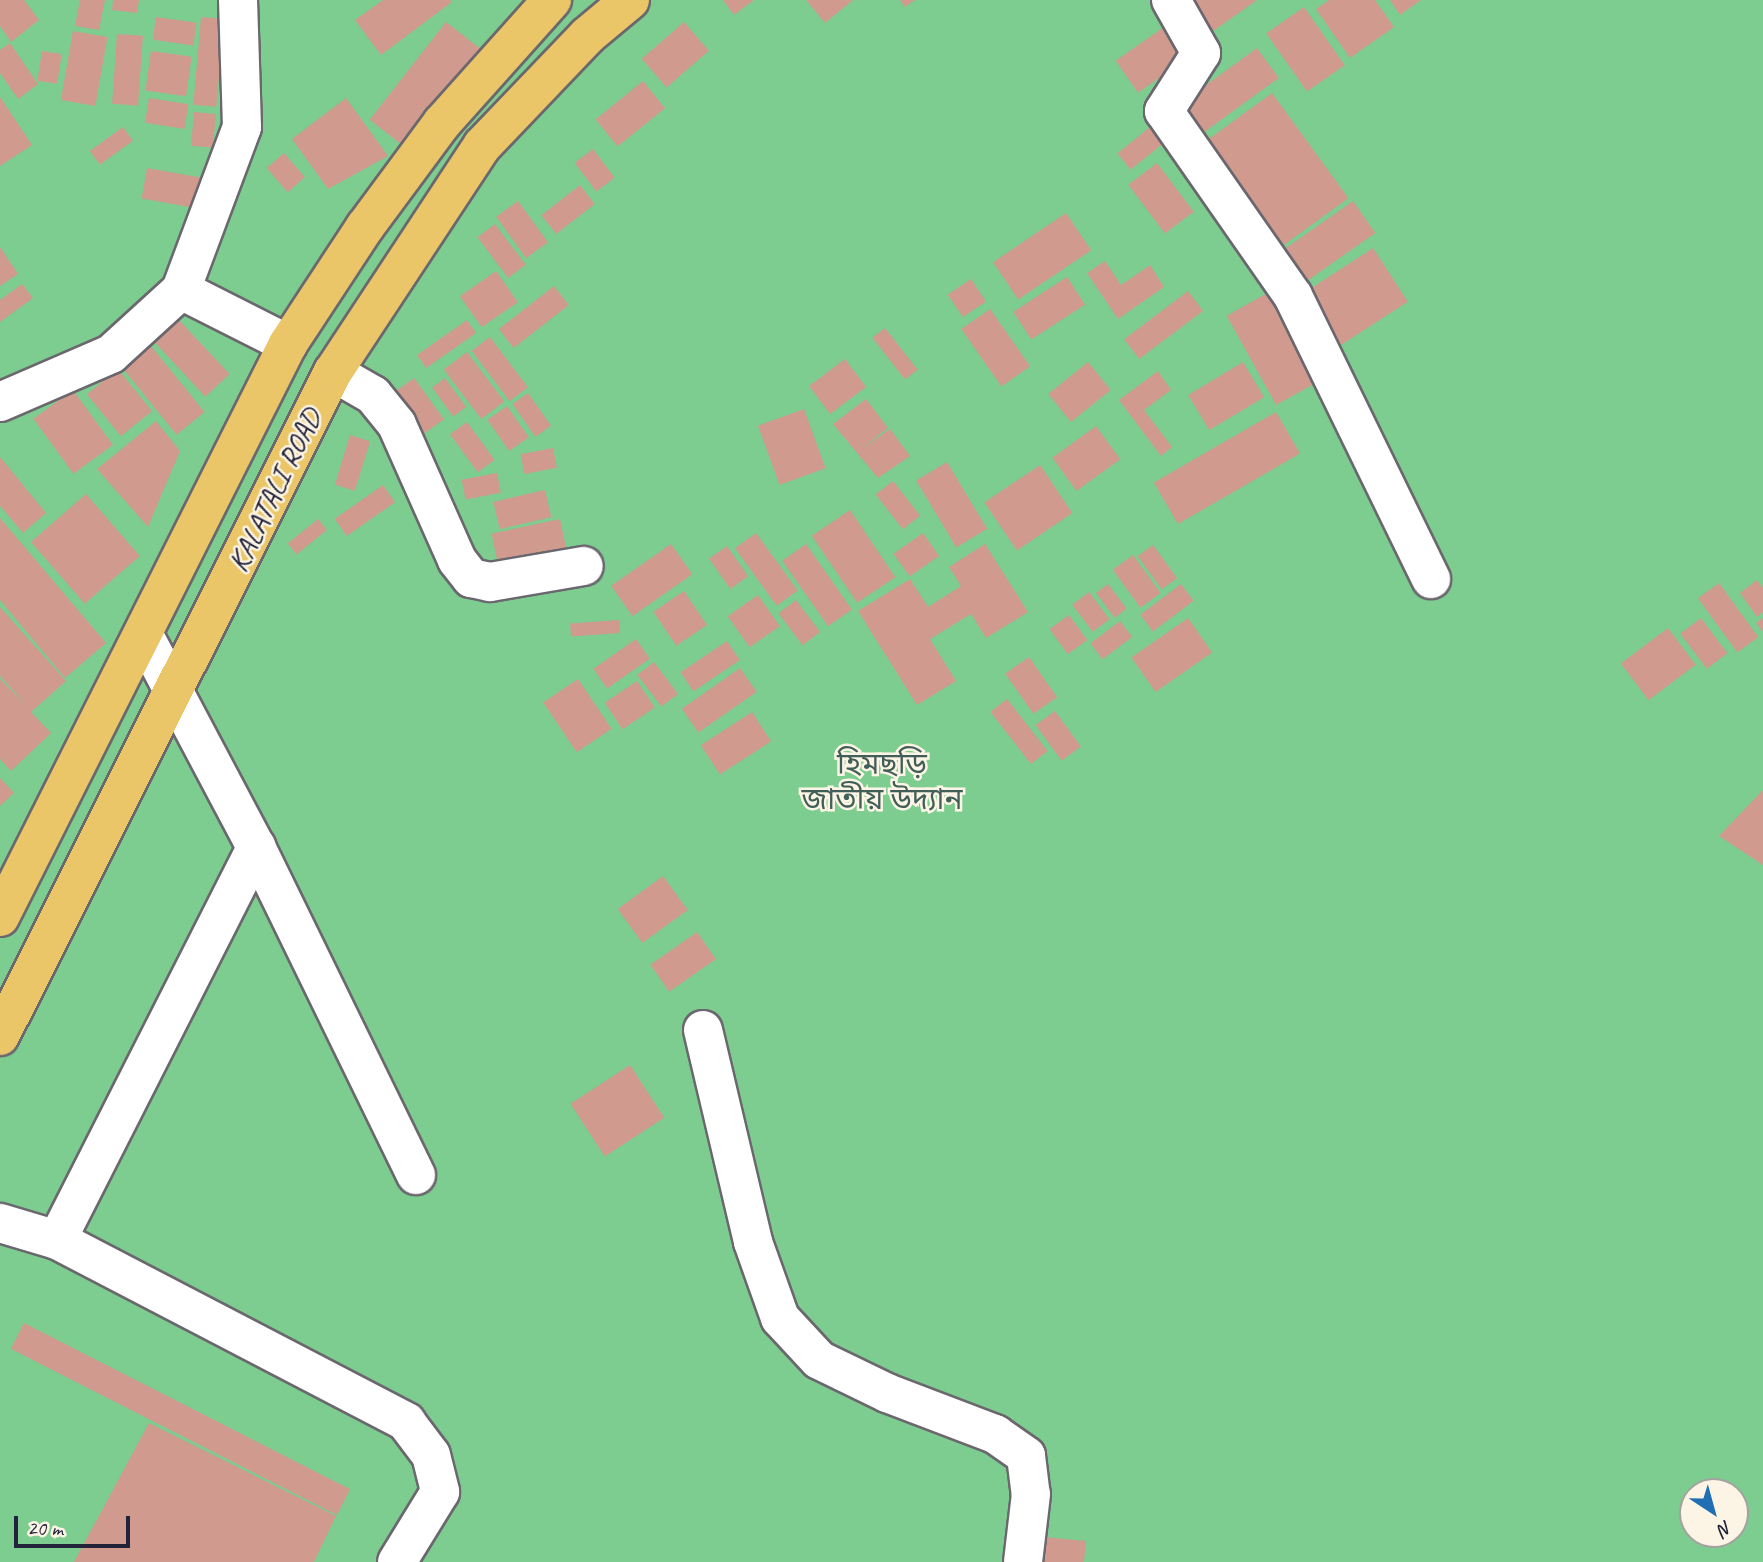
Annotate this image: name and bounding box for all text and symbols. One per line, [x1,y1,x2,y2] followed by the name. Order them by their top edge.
[219,402,329,578] street label: KALATALI ROAD
[801,746,963,816] park label: হিমছড়ি জাতীয় উদ্যান
[1679,1478,1749,1548] north arrow
[18,1502,133,1546] scale bar
[27,1515,63,1541] text: 20 m
[1713,1515,1737,1542] text: N

